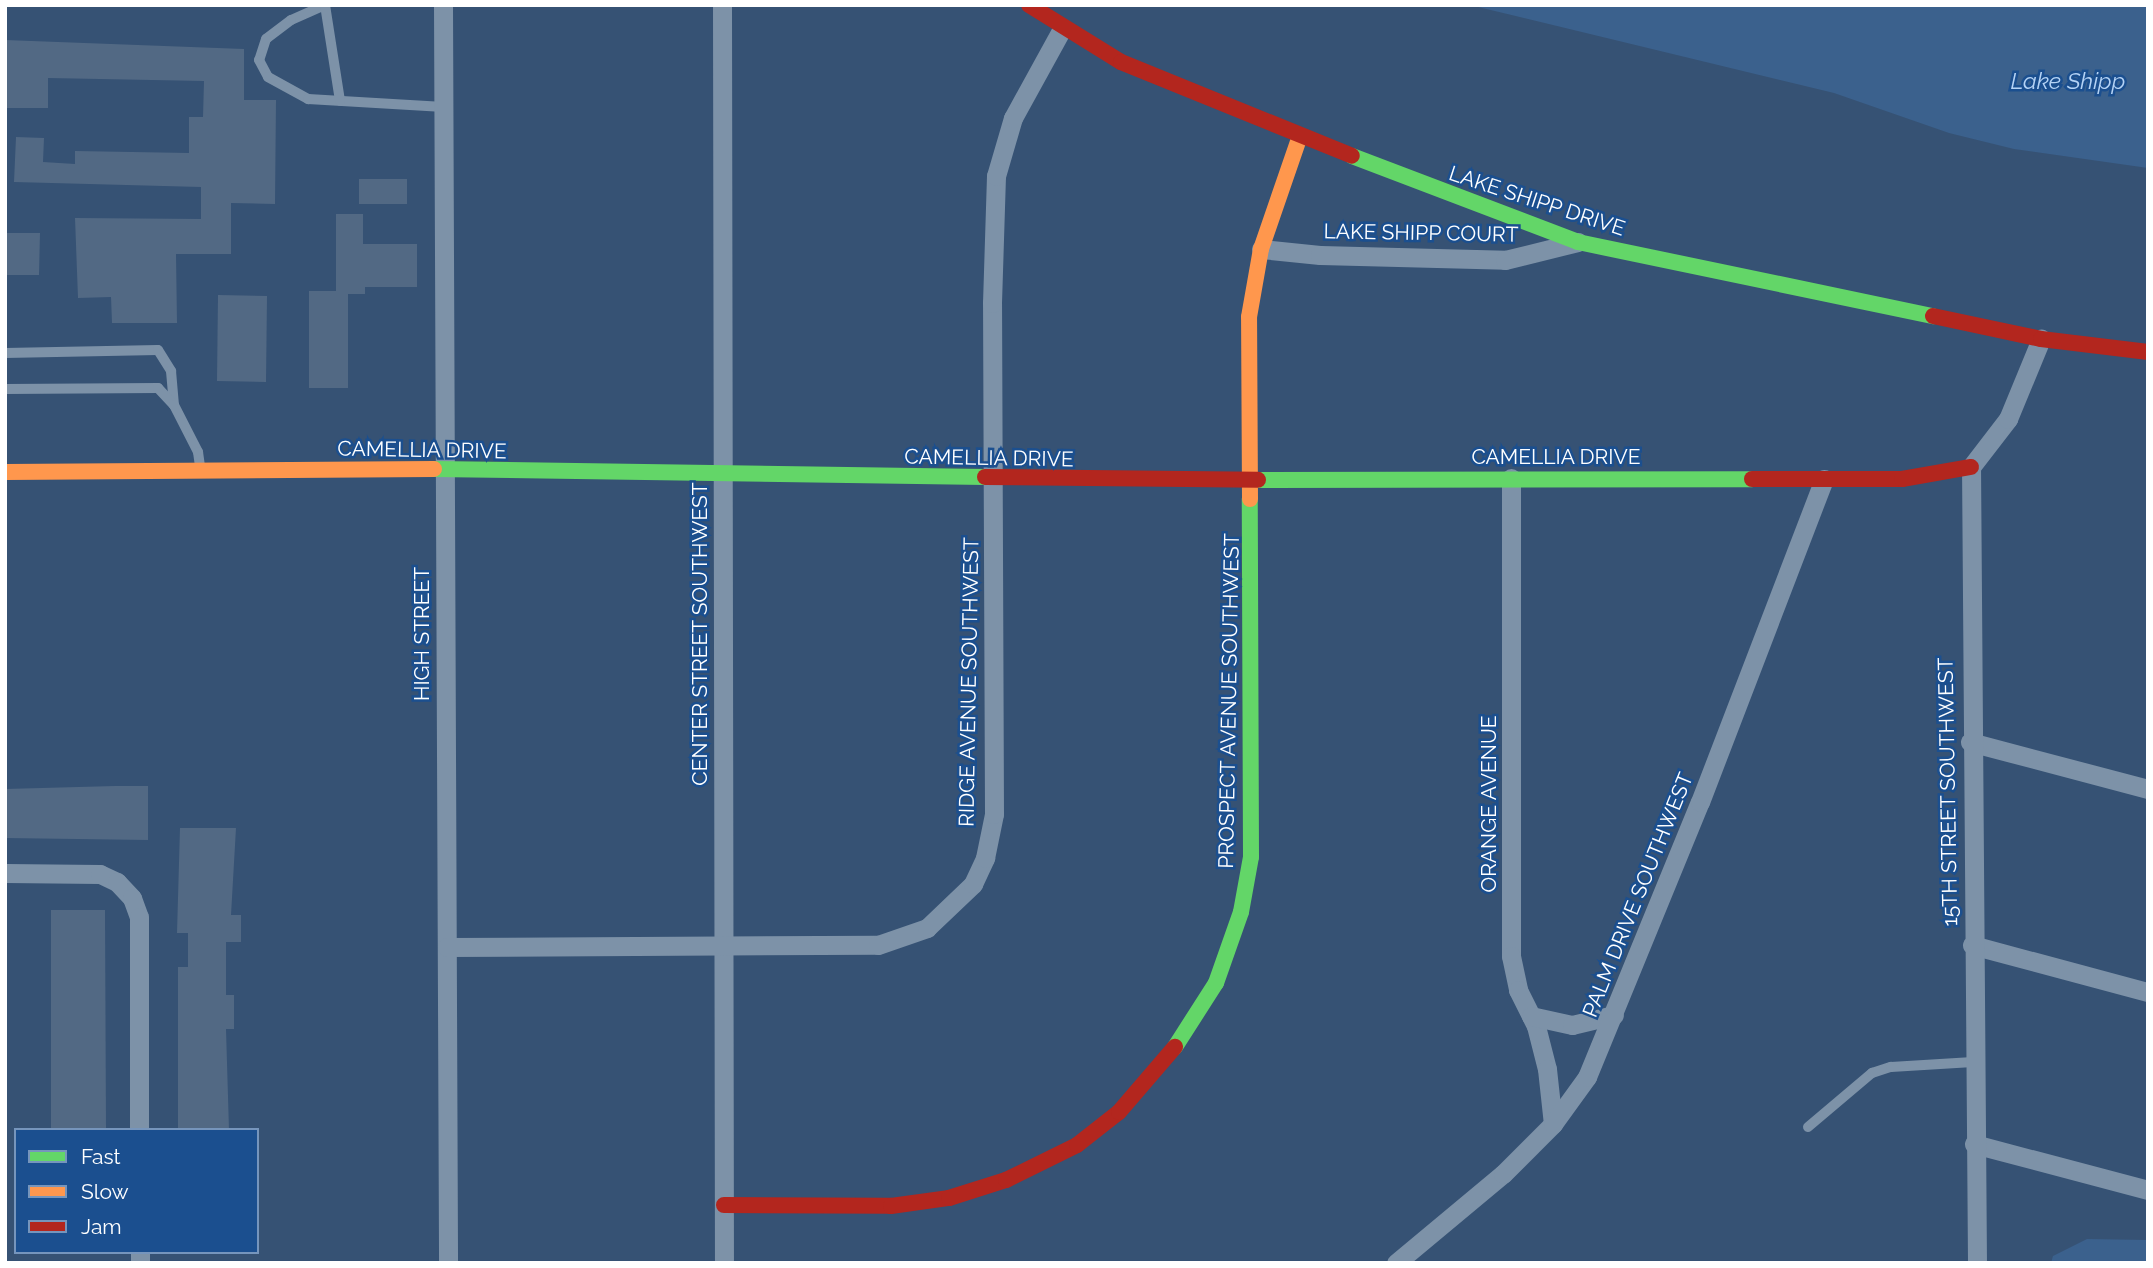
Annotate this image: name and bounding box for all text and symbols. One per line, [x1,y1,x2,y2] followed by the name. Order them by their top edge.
[2011,67,2125,95] water label: Lake Shipp
[1446,161,1628,241] street label: LAKE SHIPP DRIVE
[1323,219,1519,247] street label: LAKE SHIPP COURT
[337,436,507,464] street label: CAMELLIA DRIVE
[904,444,1074,472] street label: CAMELLIA DRIVE
[1471,444,1641,470] street label: CAMELLIA DRIVE
[687,482,713,786] street label: CENTER STREET SOUTHWEST
[1213,533,1245,869] street label: PROSPECT AVENUE SOUTHWEST
[954,537,984,827] street label: RIDGE AVENUE SOUTHWEST
[409,567,435,701] street label: HIGH STREET
[1933,657,1963,927] street label: 15TH STREET SOUTHWEST
[1476,715,1502,893] street label: ORANGE AVENUE
[1577,769,1699,1021] street label: PALM DRIVE SOUTHWEST
[14,1128,259,1254] legend
[81,1144,121,1169] text: Fast
[81,1179,129,1204] text: Slow
[81,1214,122,1239] text: Jam

